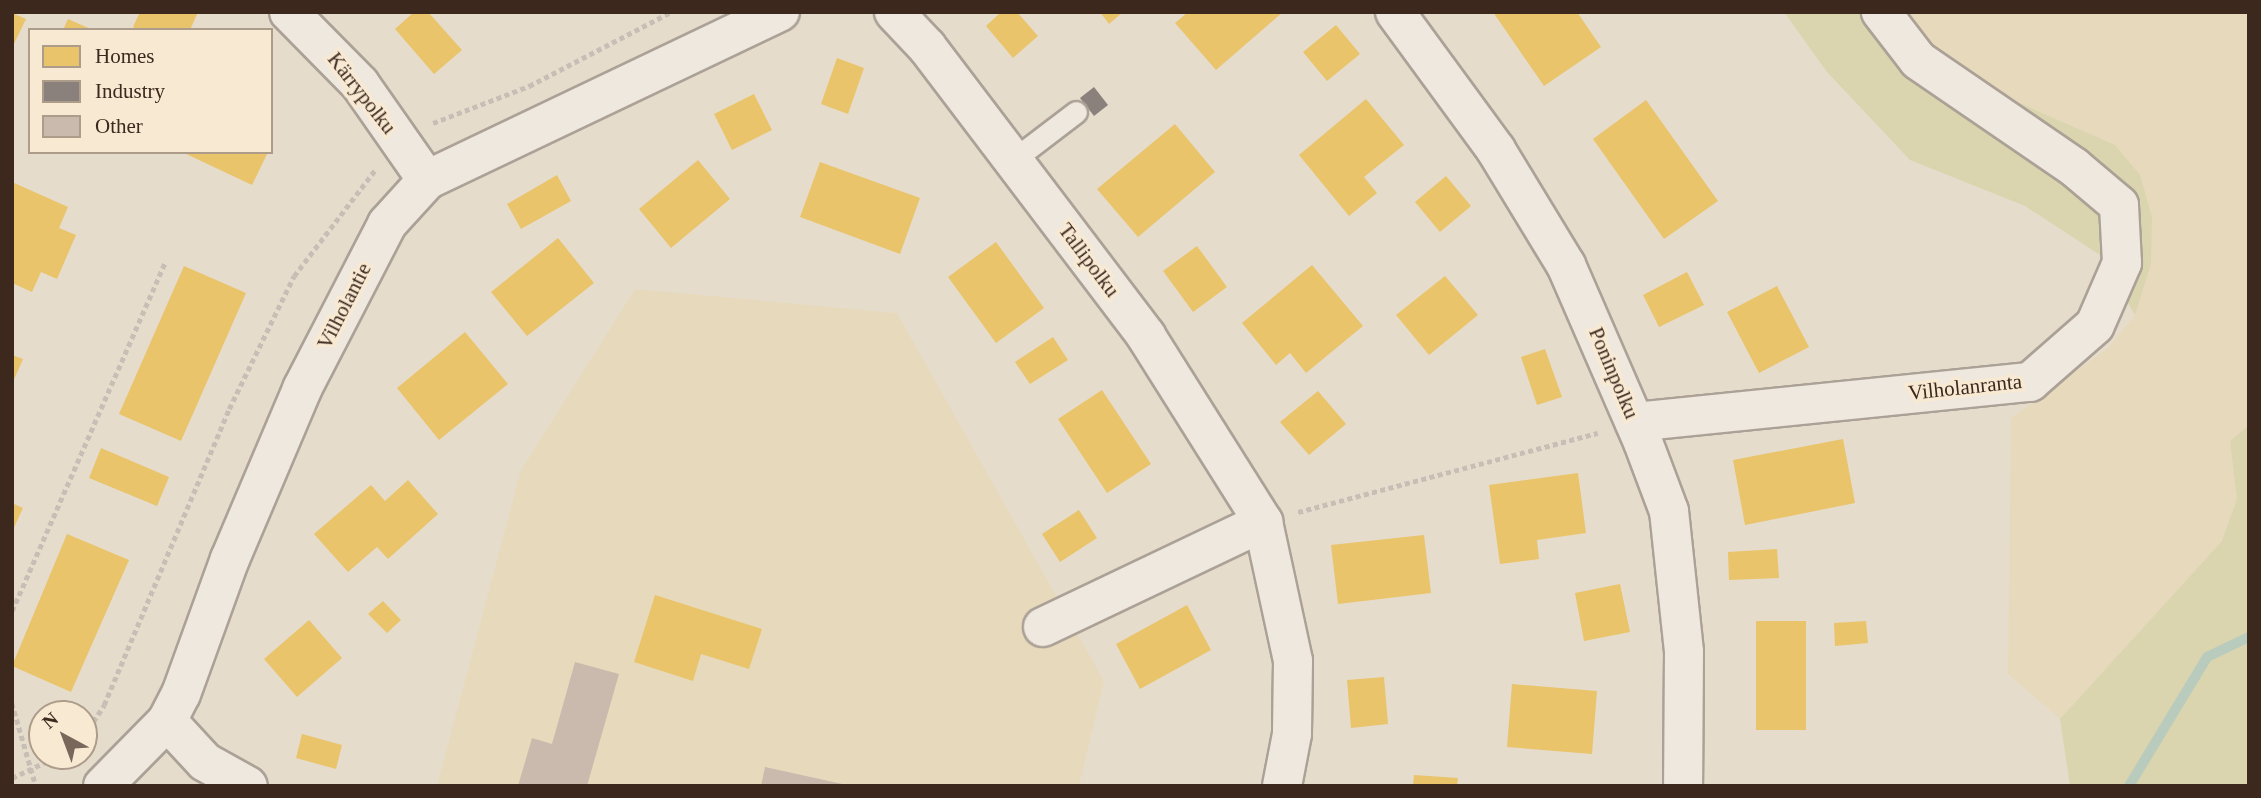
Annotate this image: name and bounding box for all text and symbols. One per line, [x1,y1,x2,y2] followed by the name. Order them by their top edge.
[28,28,273,154] legend
[95,44,155,68] text: Homes
[322,47,402,139] street label: Kärrypolku
[95,79,165,103] text: Industry
[95,114,143,138] text: Other
[1053,218,1125,302] street label: Tallipolku
[312,259,376,353] street label: Vilholantie
[1583,324,1645,422] street label: Poninpolku
[1907,369,2023,405] street label: Vilholanranta
[28,700,98,770] north arrow
[38,708,62,733] text: N

